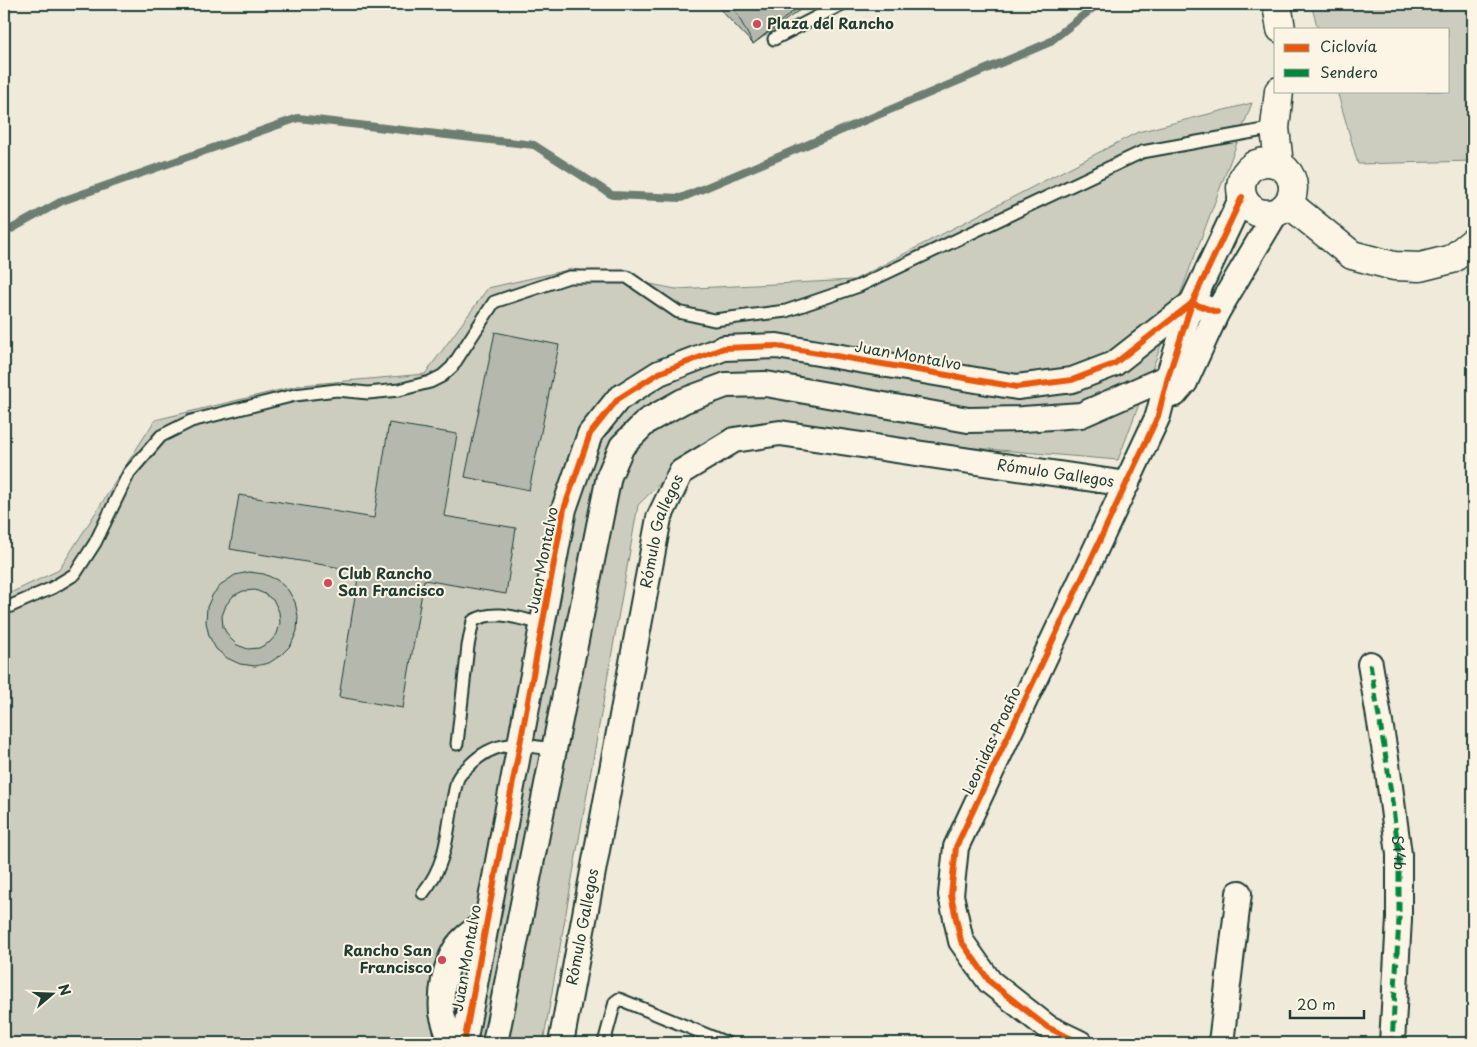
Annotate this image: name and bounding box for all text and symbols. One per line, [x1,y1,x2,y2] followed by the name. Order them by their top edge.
[767,11,894,34] place label: Plaza del Rancho
[751,18,763,30] marker: Plaza del Rancho
[1274,28,1450,92] legend
[1320,34,1378,57] text: Ciclovía
[1320,60,1378,83] text: Sendero
[853,334,963,375] street label: Juan Montalvo
[996,452,1116,492] street label: Rómulo Gallegos
[633,470,688,590] street label: Rómulo Gallegos
[520,505,563,615] street label: Juan Montalvo
[338,561,445,601] place label: Club Rancho San Francisco
[322,577,334,589] marker: Club Rancho San Francisco
[956,683,1026,798] street label: Leonidas Proaño
[1387,834,1412,870] street label: S14b
[559,866,603,987] street label: Rómulo Gallegos
[445,903,486,1013] street label: Juan Montalvo
[344,938,432,978] place label: Rancho San Francisco
[436,954,448,966] marker: Rancho San Francisco
[28,970,78,1020] north arrow
[53,981,76,998] text: N
[1290,987,1363,1019] scale bar
[1297,992,1336,1015] text: 20 m

